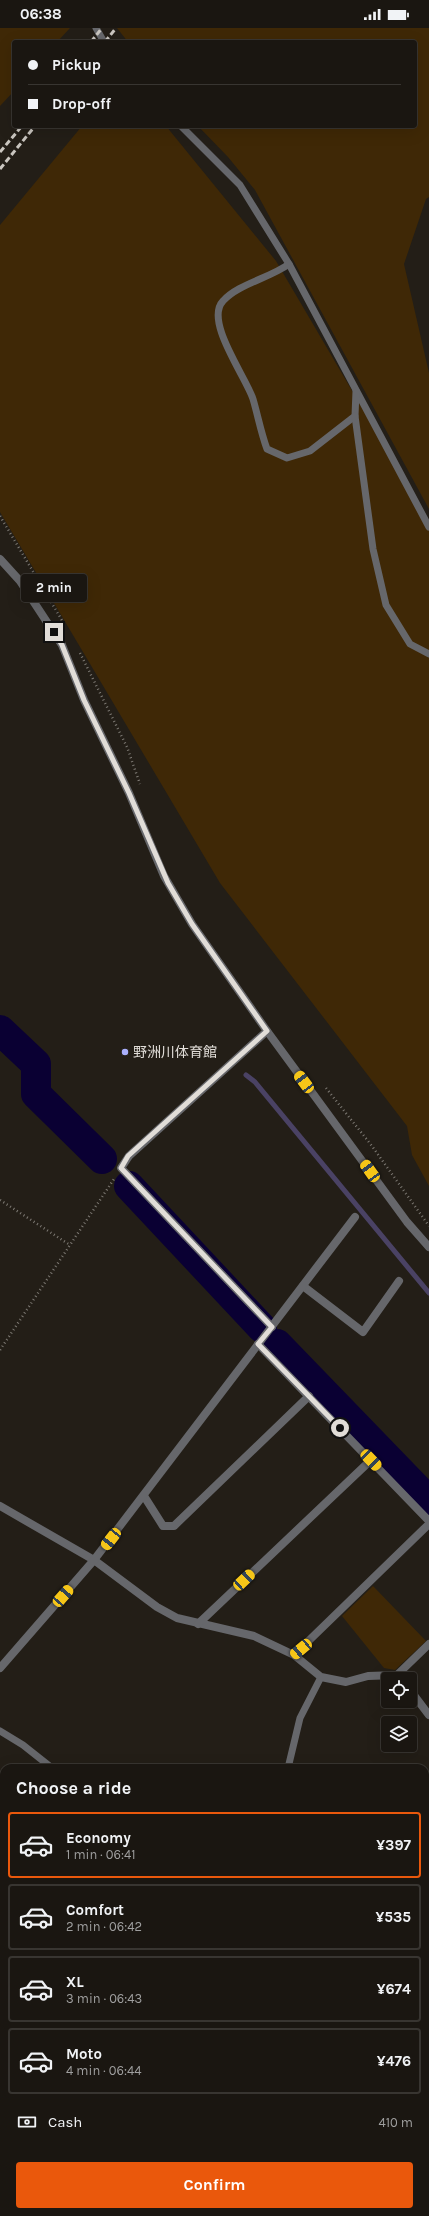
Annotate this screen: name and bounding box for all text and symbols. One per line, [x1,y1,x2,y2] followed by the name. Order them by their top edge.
[20,5,62,23] text: 06:38
[52,56,101,74] text: Pickup
[52,95,111,113] text: Drop-off
[21,574,87,602] callout: 2 min
[36,580,72,595] text: 2 min
[45,623,63,641] route end
[133,1044,217,1061] place label: 野洲川体育館
[120,1047,130,1057] marker: 野洲川体育館
[292,1069,316,1095] car
[358,1158,382,1184] car
[331,1419,349,1437] route start
[358,1447,384,1473] car
[99,1526,123,1552] car
[231,1567,257,1593] car
[51,1583,75,1609] car
[288,1637,314,1661] car
[381,1672,417,1752] map controls
[381,1672,417,1708] button: locate
[381,1716,417,1752] button: layers
[16,1777,131,1799] text: Choose a ride
[18,1827,54,1863] icon: car
[66,1829,131,1847] text: Economy
[376,1836,411,1854] text: ¥397
[66,1847,135,1862] text: 1 min · 06:41
[18,1899,54,1935] icon: car
[66,1901,124,1919] text: Comfort
[375,1908,411,1926] text: ¥535
[66,1919,142,1934] text: 2 min · 06:42
[18,1971,54,2007] icon: car
[66,1973,84,1991] text: XL
[377,1980,411,1998] text: ¥674
[66,1991,142,2006] text: 3 min · 06:43
[18,2043,54,2079] icon: car
[66,2045,102,2063] text: Moto
[377,2052,411,2070] text: ¥476
[66,2063,141,2078] text: 4 min · 06:44
[16,2111,38,2133] icon: cash
[48,2113,82,2131] text: Cash
[378,2115,413,2130] text: 410 m
[16,2162,413,2208] button: Confirm

